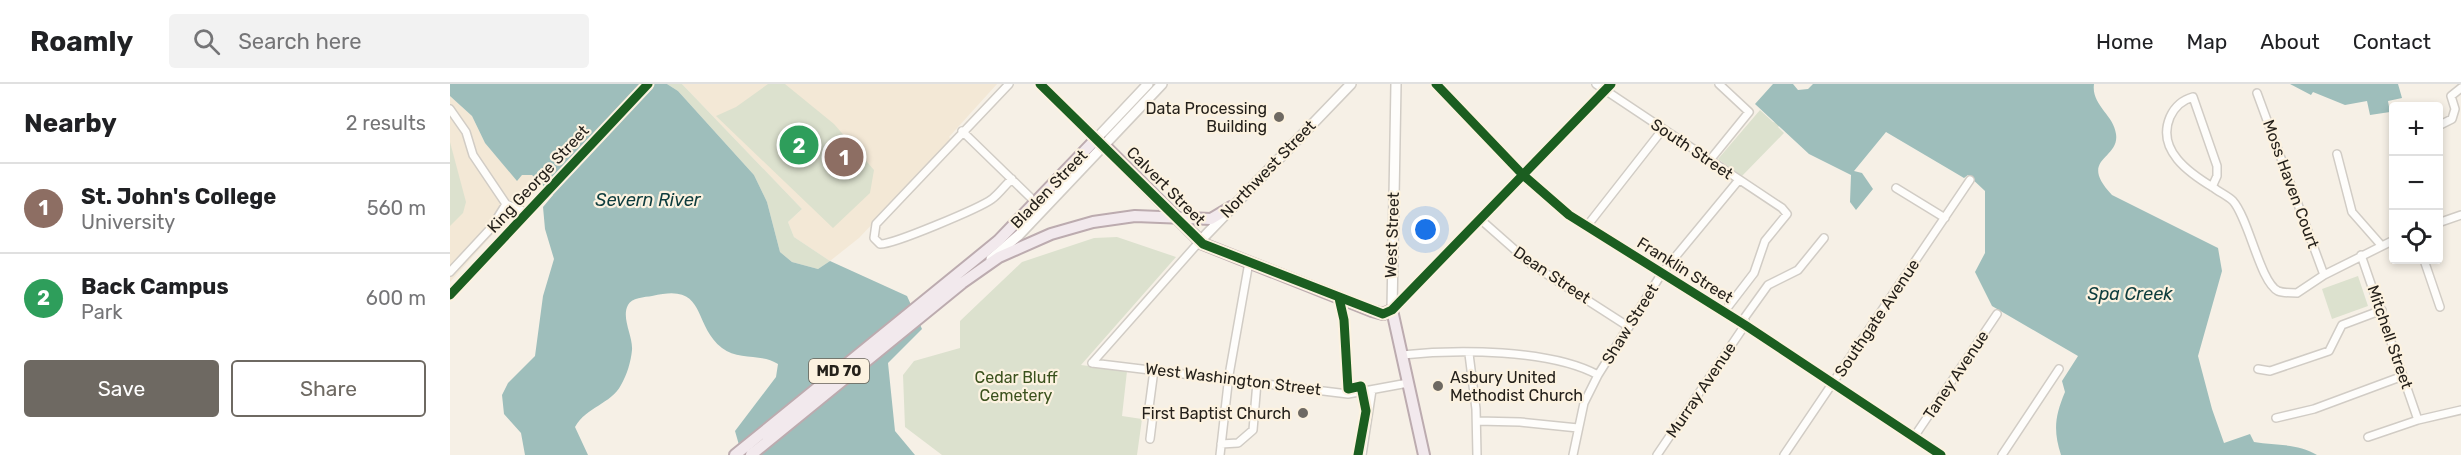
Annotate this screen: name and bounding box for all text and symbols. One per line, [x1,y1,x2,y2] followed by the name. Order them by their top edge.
[169,14,589,68] search box
[30,25,133,58] text: Roamly
[190,25,223,58] icon: search
[238,28,362,55] text: Search here
[2096,29,2153,54] text: Home
[2186,29,2227,54] text: Map
[2260,29,2320,54] text: About
[2353,29,2431,54] text: Contact
[1146,99,1267,136] place label: Data Processing Building
[2389,102,2443,264] map controls
[2389,102,2443,156] button: +
[24,108,117,139] text: Nearby
[1272,110,1286,124] marker: Data Processing Building
[346,111,426,135] text: 2 results
[1647,115,1737,183] street label: South Street
[1217,116,1319,222] street label: Northwest Street
[2259,117,2323,251] street label: Moss Haven Court
[483,121,593,237] street label: King George Street
[780,122,818,168] pin: 2
[824,134,864,180] pin: 1
[1123,143,1209,229] street label: Calvert Street
[1007,146,1091,232] street label: Bladen Street
[2389,156,2443,210] button: −
[81,183,276,210] text: St. John's College
[595,189,702,211] water label: Severn River
[1381,192,1403,278] street label: West Street
[39,196,48,220] text: 1
[367,196,426,220] text: 560 m
[81,210,175,234] text: University
[2389,210,2443,264] button: locate
[1411,215,1440,244] your location
[1634,233,1736,307] street label: Franklin Street
[1510,242,1594,308] street label: Dean Street
[1831,256,1923,380] street label: Southgate Avenue
[81,273,229,300] text: Back Campus
[1598,280,1662,368] street label: Shaw Street
[2088,283,2173,305] water label: Spa Creek
[2363,283,2417,391] street label: Mitchell Street
[37,286,50,310] text: 2
[366,286,426,310] text: 600 m
[81,300,123,324] text: Park
[1919,327,1993,423] street label: Taney Avenue
[1662,339,1740,441] street label: Murray Avenue
[809,359,869,383] road number: MD 70
[1144,359,1322,399] street label: West Washington Street
[24,360,219,417] button: Save
[231,360,426,417] button: Share
[975,368,1057,405] park label: Cedar Bluff Cemetery
[1450,368,1583,405] place label: Asbury United Methodist Church
[1431,379,1445,393] marker: Asbury United Methodist Church
[1141,404,1291,423] place label: First Baptist Church
[1296,406,1310,420] marker: First Baptist Church

